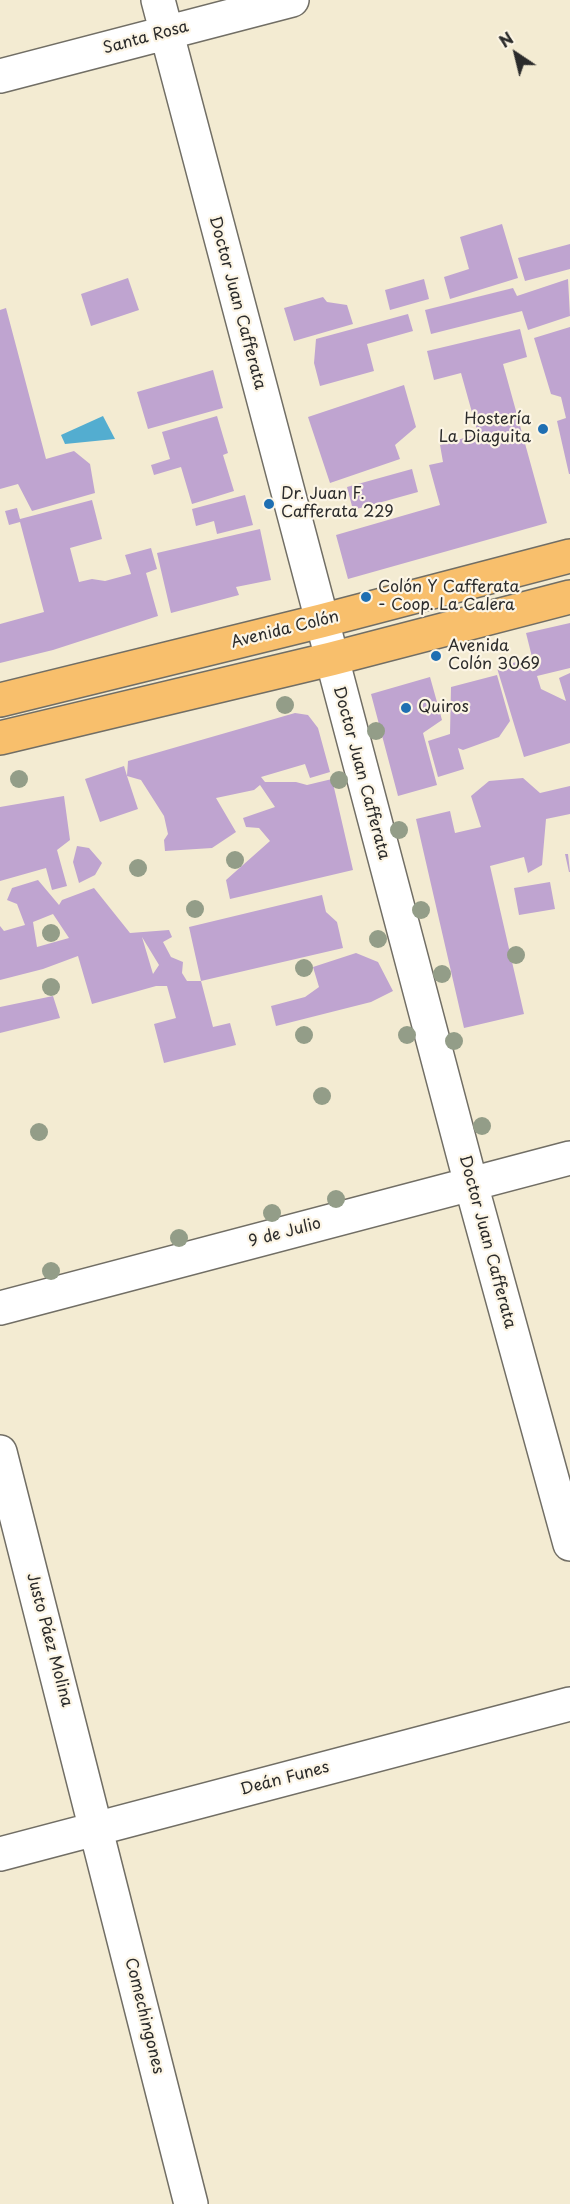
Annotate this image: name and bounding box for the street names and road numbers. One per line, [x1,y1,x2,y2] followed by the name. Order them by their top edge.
[101,17,191,59] street label: Santa Rosa
[205,214,269,392] street label: Doctor Juan Cafferata
[229,607,341,653] street label: Avenida Colón
[329,684,393,862] street label: Doctor Juan Cafferata
[455,1153,519,1331] street label: Doctor Juan Cafferata
[247,1214,323,1252] street label: 9 de Julio
[22,1571,76,1709] street label: Justo Páez Molina
[238,1758,332,1800] street label: Deán Funes
[120,1956,168,2076] street label: Comechingones

